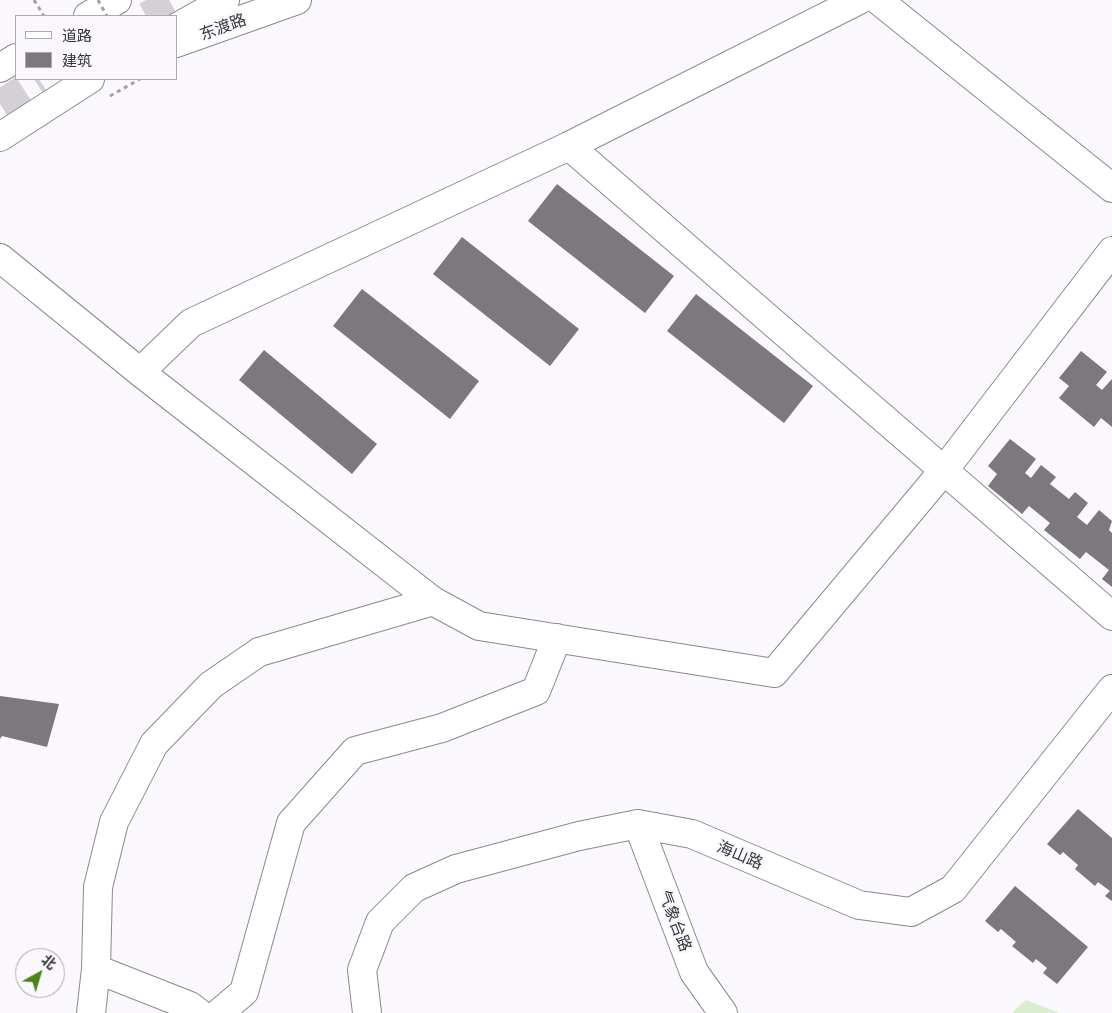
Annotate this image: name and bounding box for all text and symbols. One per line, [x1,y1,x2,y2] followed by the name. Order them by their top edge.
[197,10,249,44] street label: 东渡路
[15,15,178,80] legend
[62,26,92,44] text: 道路
[62,51,92,69] text: 建筑
[714,837,766,873] street label: 海山路
[655,888,695,954] street label: 气象台路
[15,948,65,998] north arrow
[38,951,60,973] text: 北

